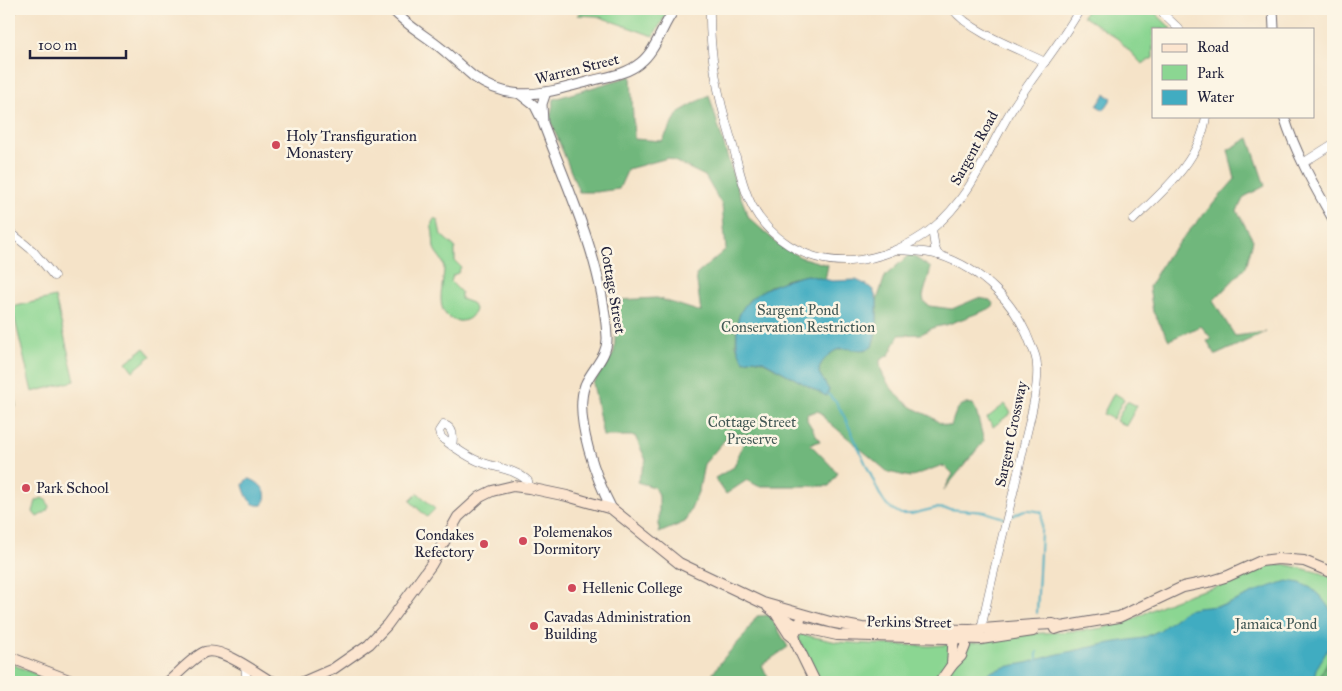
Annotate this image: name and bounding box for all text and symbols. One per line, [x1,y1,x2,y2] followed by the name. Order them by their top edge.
[30,28,126,60] scale bar
[1152,28,1314,118] legend
[38,36,78,54] text: 100 m
[1197,38,1229,56] text: Road
[533,50,621,88] street label: Warren Street
[1197,64,1224,82] text: Park
[1197,88,1234,106] text: Water
[946,107,1002,188] street label: Sargent Road
[286,127,417,162] place label: Holy Transfiguration Monastery
[270,139,282,151] marker: Holy Transfiguration Monastery
[596,245,630,336] street label: Cottage Street
[721,301,875,336] park label: Sargent Pond Conservation Restriction
[991,378,1031,489] street label: Sargent Crossway
[708,413,797,448] park label: Cottage Street Preserve
[36,479,110,497] place label: Park School
[20,482,32,494] marker: Park School
[533,523,612,558] place label: Polemenakos Dormitory
[414,526,475,561] place label: Condakes Refectory
[517,535,529,547] marker: Polemenakos Dormitory
[478,538,490,550] marker: Condakes Refectory
[582,579,683,597] place label: Hellenic College
[566,582,578,594] marker: Hellenic College
[544,608,691,643] place label: Cavadas Administration Building
[866,612,952,632] street label: Perkins Street
[1233,615,1318,634] park label: Jamaica Pond
[528,620,540,632] marker: Cavadas Administration Building

